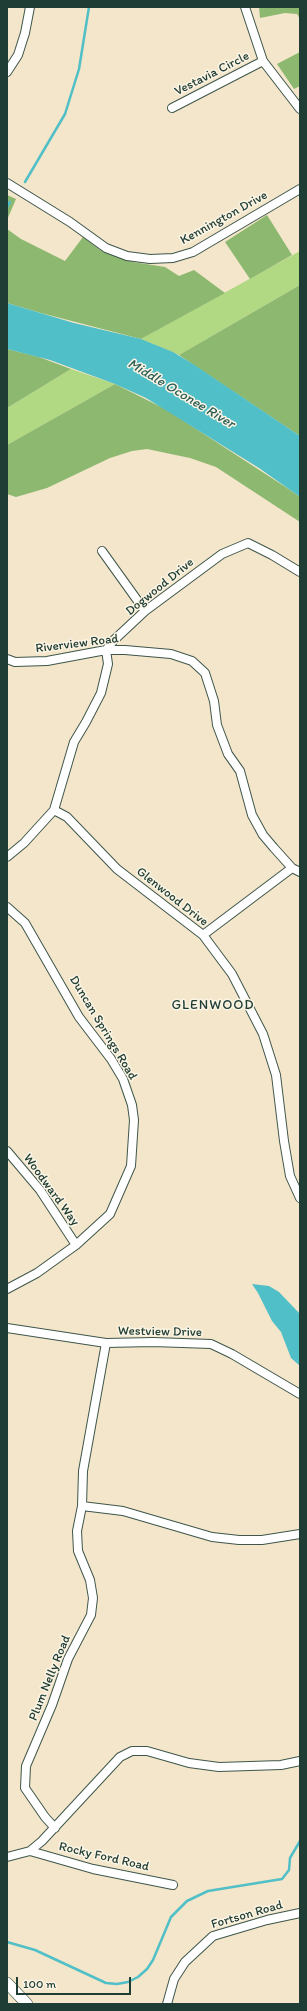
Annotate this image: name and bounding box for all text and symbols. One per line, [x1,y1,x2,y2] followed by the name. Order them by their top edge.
[172,48,252,100] street label: Vestavia Circle
[178,188,270,248] street label: Kennington Drive
[124,355,238,433] water label: Middle Oconee River
[123,555,197,619] street label: Dogwood Drive
[35,631,119,657] street label: Riverview Road
[133,864,211,930] street label: Glenwood Drive
[66,973,140,1083] street label: Duncan Springs Road
[172,997,254,1013] district label: GLENWOOD
[20,1151,82,1229] street label: Woodward Way
[118,1323,202,1341] street label: Westview Drive
[26,1633,74,1723] street label: Plum Nelly Road
[57,1839,151,1875] street label: Rocky Ford Road
[209,1897,285,1933] street label: Fortson Road
[18,1969,133,1995] scale bar
[23,1977,56,1991] text: 100 m

